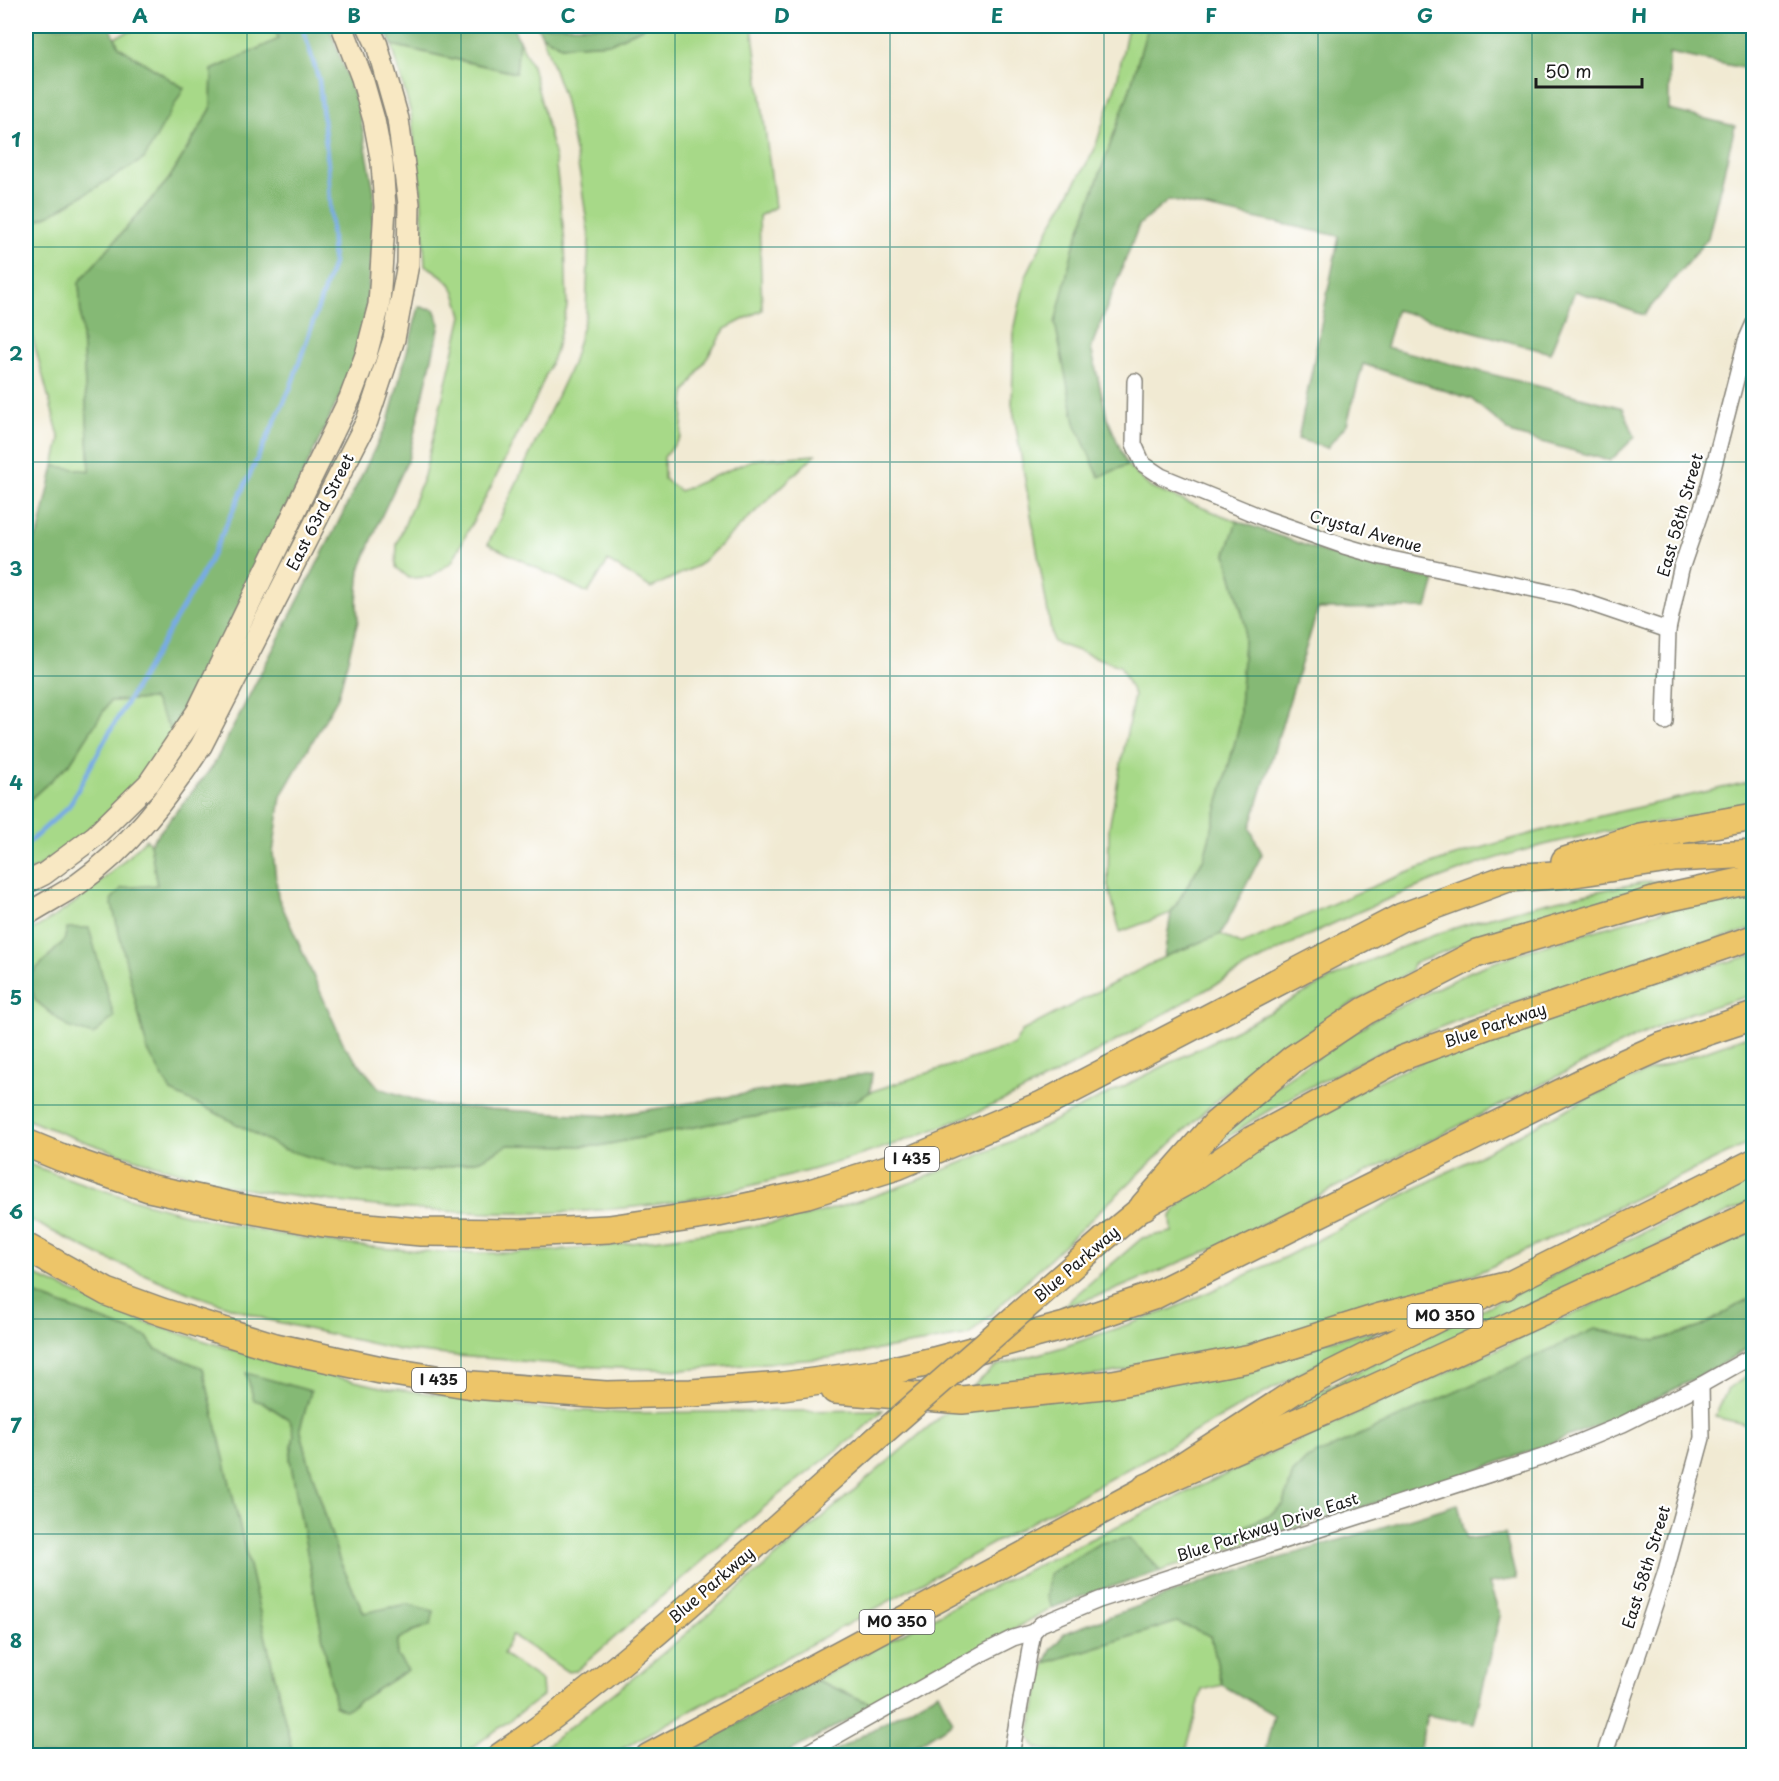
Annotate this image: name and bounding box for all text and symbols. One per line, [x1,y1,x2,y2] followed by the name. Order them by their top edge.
[132,0,148,30] text: A
[347,0,361,30] text: B
[560,0,576,30] text: C
[774,0,790,30] text: D
[991,0,1003,30] text: E
[1205,0,1217,30] text: F
[1417,0,1433,30] text: G
[1631,0,1647,30] text: H
[1536,51,1642,89] scale bar
[1545,57,1592,84] text: 50 m
[11,124,21,154] text: 1
[9,338,23,368] text: 2
[279,448,359,574] street label: East 63rd Street
[1650,450,1708,579] street label: East 58th Street
[1307,503,1426,558] street label: Crystal Avenue
[9,553,23,583] text: 3
[9,767,23,797] text: 4
[10,982,22,1012] text: 5
[1440,995,1549,1053] street label: Blue Parkway
[885,1147,939,1171] road number: I 435
[9,1196,23,1226] text: 6
[1027,1219,1123,1307] street label: Blue Parkway
[1408,1304,1482,1328] road number: MO 350
[412,1368,466,1392] road number: I 435
[10,1410,22,1440] text: 7
[1173,1485,1361,1567] street label: Blue Parkway Drive East
[1615,1502,1675,1631] street label: East 58th Street
[662,1540,758,1628] street label: Blue Parkway
[860,1610,934,1634] road number: MO 350
[10,1625,22,1655] text: 8

